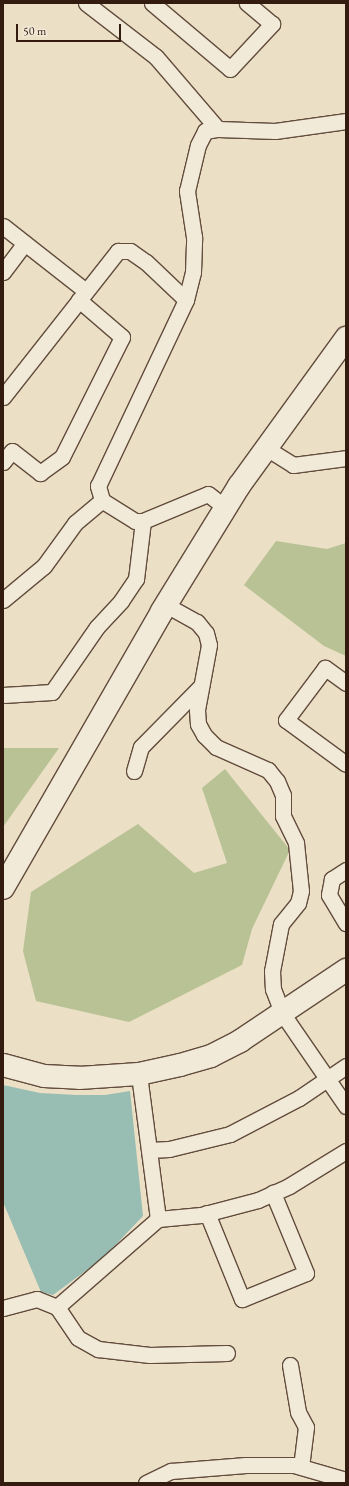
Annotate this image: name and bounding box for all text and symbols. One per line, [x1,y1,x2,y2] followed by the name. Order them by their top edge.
[18,16,123,42] scale bar
[23,23,46,39] text: 50 m

